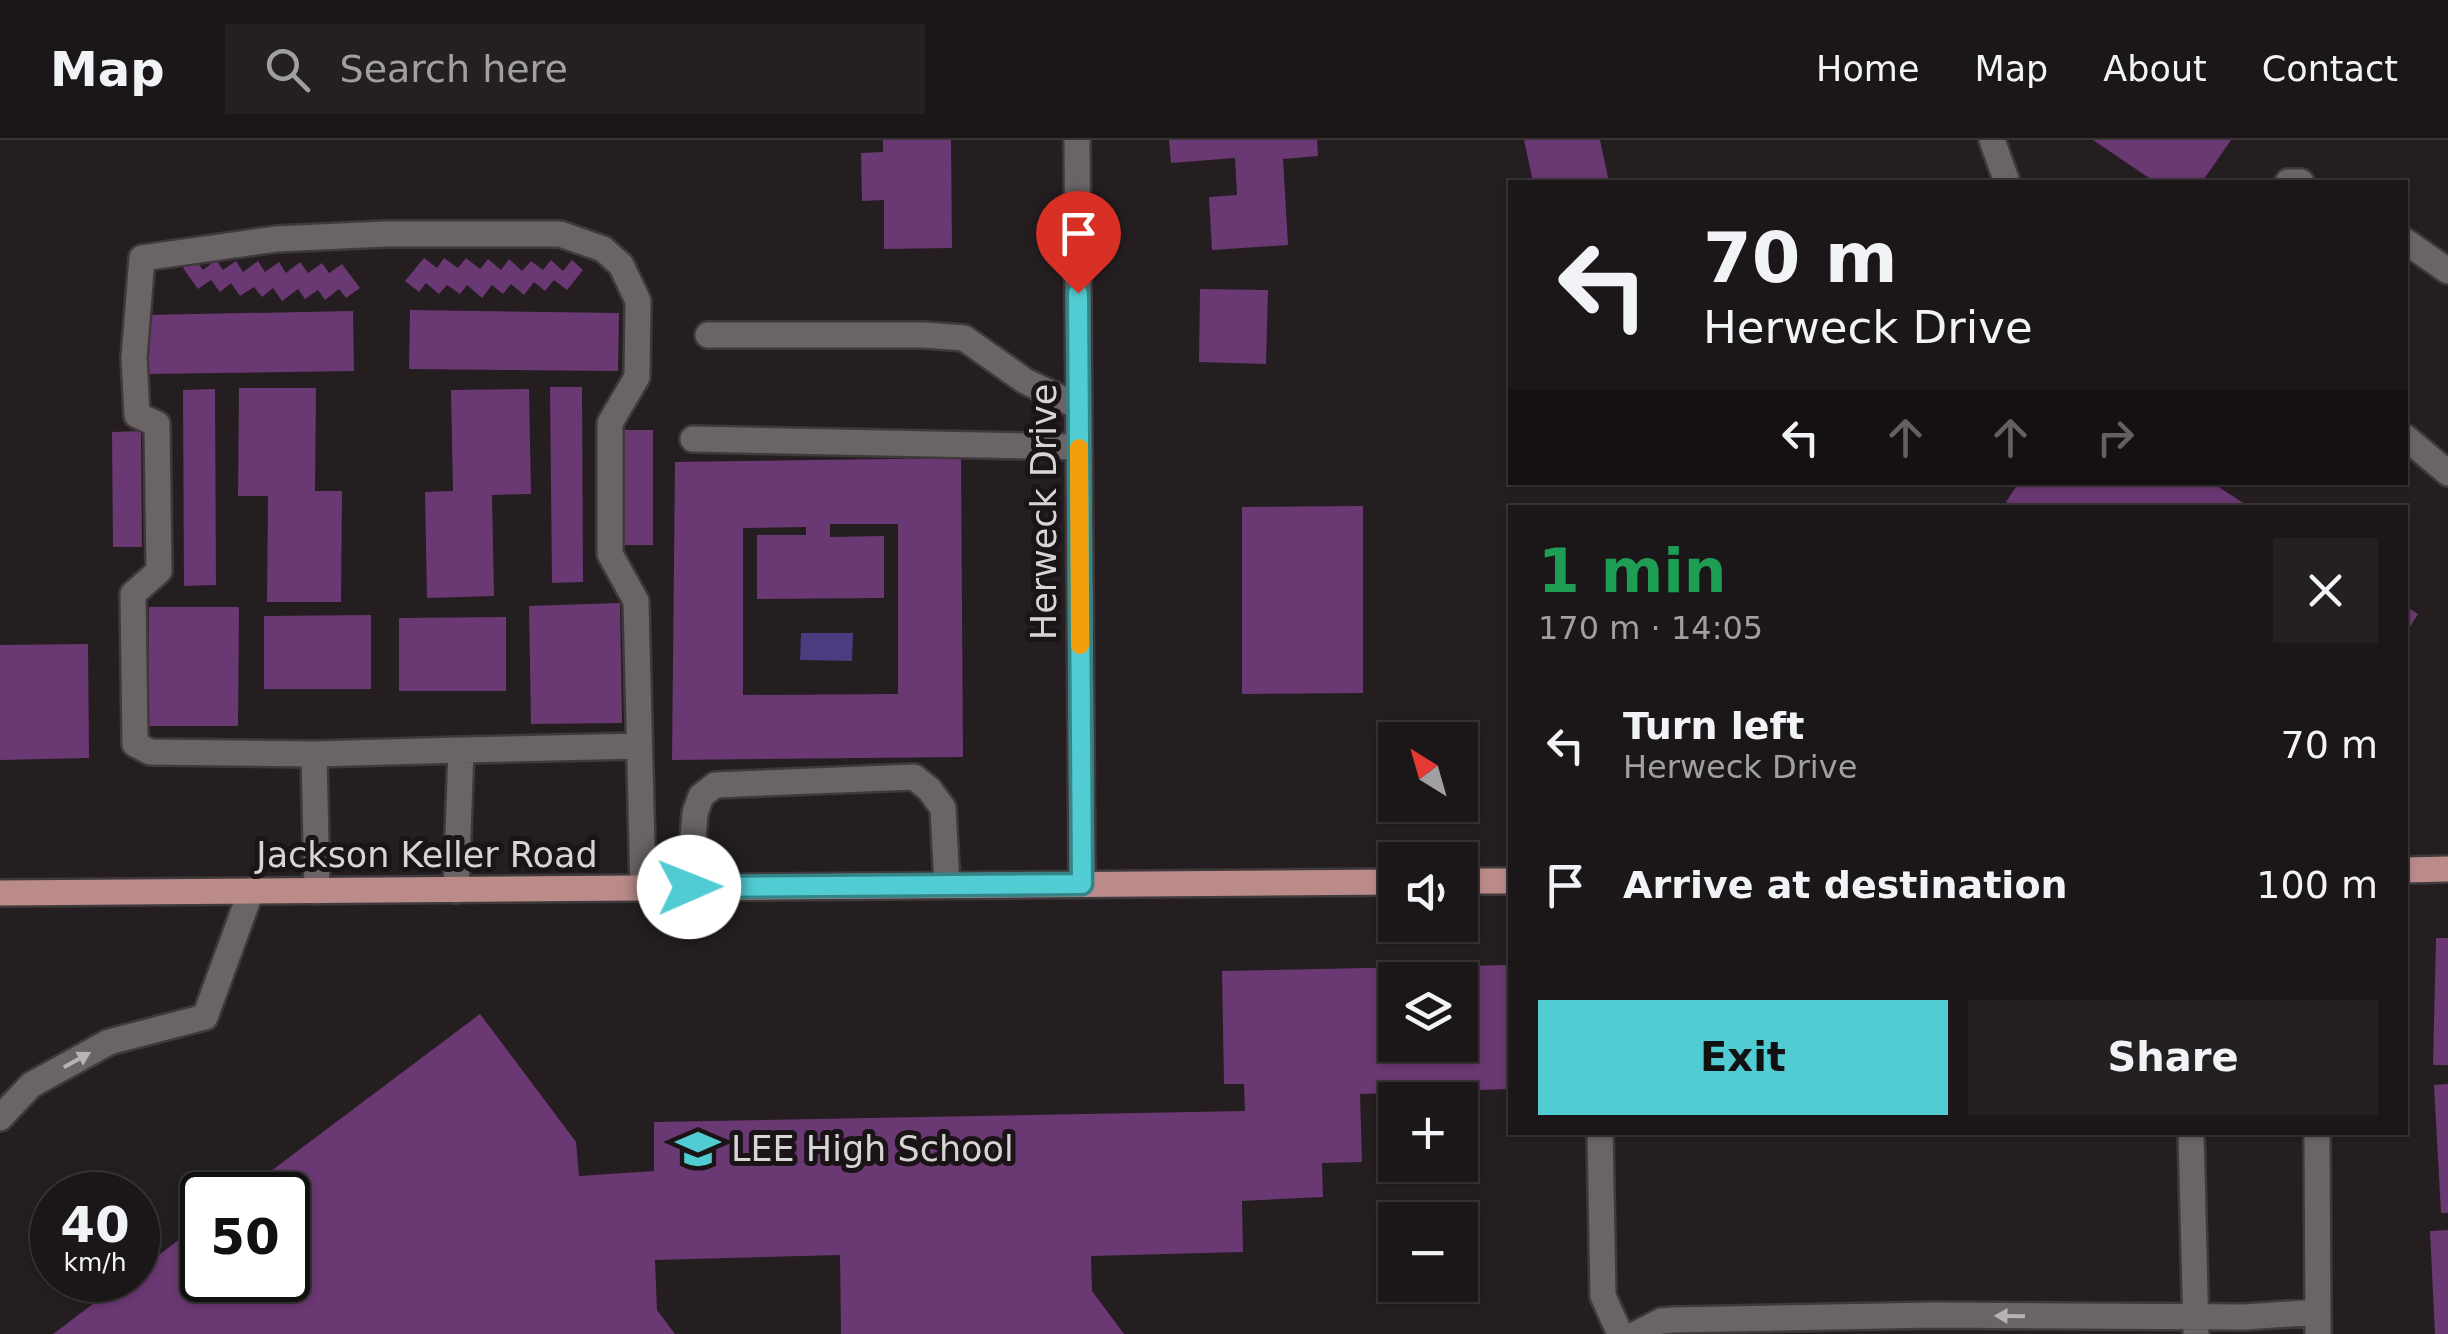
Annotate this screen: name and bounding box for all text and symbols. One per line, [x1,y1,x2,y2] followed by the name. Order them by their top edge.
[225,24,925,114] search box
[50,41,165,97] text: Map
[260,42,315,97] icon: search
[340,47,568,91] text: Search here
[1816,49,1919,89] text: Home
[1974,49,2048,89] text: Map
[2103,49,2207,89] text: About
[2262,49,2398,89] text: Contact
[1036,191,1121,294] pin
[1051,206,1106,261] icon: arrive
[1703,217,1898,299] text: 70 m
[1538,220,1668,350] icon: left
[1703,301,2033,354] text: Herweck Drive
[1024,384,1064,640] street label: Herweck Drive
[1773,410,1828,465] icon: left
[1878,410,1933,465] icon: ahead
[1983,410,2038,465] icon: ahead
[2088,410,2143,465] icon: right
[1538,536,1726,606] text: 1 min
[2273,538,2378,643] button: close
[1538,609,1763,647] text: 170 m · 14:05
[1623,704,1804,748] text: Turn left
[1538,718,1593,773] icon: left
[1378,722,1478,822] north arrow
[1378,722,1478,1302] map controls
[2281,723,2378,767] text: 70 m
[1623,748,1857,786] text: Herweck Drive
[254,835,598,875] street label: Jackson Keller Road
[637,835,741,939] position arrow
[1378,842,1478,942] button: sound
[1538,858,1593,913] icon: arrive
[1623,863,2068,907] text: Arrive at destination
[2256,863,2378,907] text: 100 m
[1378,962,1478,1062] button: layers
[1538,1000,1948,1115] button: Exit
[1968,1000,2378,1115] button: Share
[63,1051,91,1069] one-way arrow
[1378,1082,1478,1182] button: +
[674,1125,722,1173] school or university icon: LEE High School
[731,1129,1014,1169] place label: LEE High School
[180,1172,310,1302] speed limit sign: 50
[60,1196,130,1254] text: 40
[1378,1202,1478,1302] button: −
[63,1248,127,1277] text: km/h
[1994,1308,2026,1324] one-way arrow

